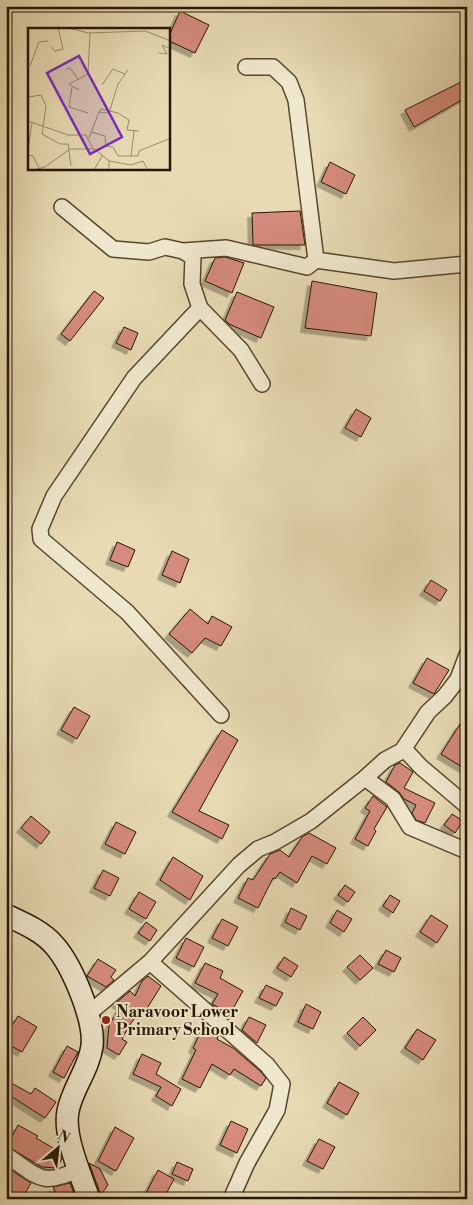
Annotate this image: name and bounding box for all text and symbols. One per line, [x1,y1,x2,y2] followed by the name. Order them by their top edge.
[28,28,170,170] inset map
[116,1002,238,1040] place label: Naravoor Lower Primary School
[100,1014,112,1026] marker: Naravoor Lower Primary School
[32,1122,82,1172] north arrow
[55,1127,73,1148] text: N

